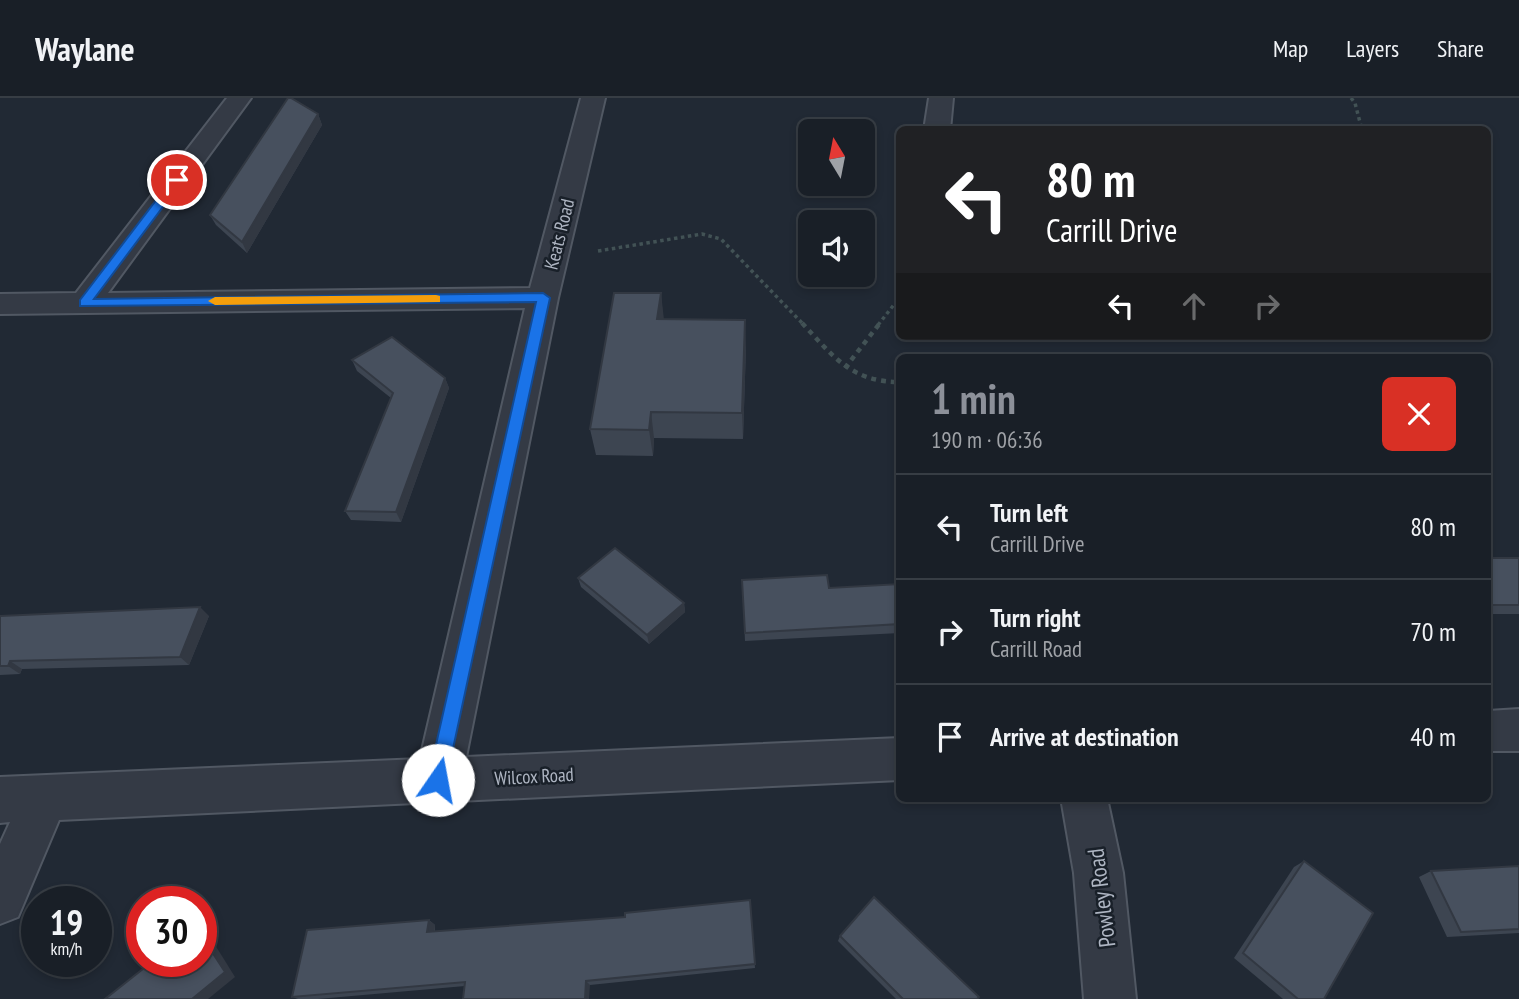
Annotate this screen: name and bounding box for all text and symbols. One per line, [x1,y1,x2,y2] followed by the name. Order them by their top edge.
[35,27,135,70] text: Waylane
[1273,33,1308,64] text: Map
[1346,33,1399,64] text: Layers
[1437,33,1484,64] text: Share
[798,119,875,196] north arrow
[798,119,875,287] map controls
[1046,147,1135,211] text: 80 m
[147,150,207,210] pin
[931,154,1022,245] icon: left
[158,161,196,199] icon: arrive
[539,196,579,272] street label: Keats Road
[1046,209,1177,251] text: Carrill Drive
[798,210,875,287] button: sound
[1102,287,1140,325] icon: left
[1175,287,1213,325] icon: ahead
[1248,287,1286,325] icon: right
[931,371,1016,426] text: 1 min
[1382,377,1456,451] button: close
[931,425,1043,454] text: 190 m · 06:36
[990,496,1068,529] text: Turn left
[931,508,969,546] icon: left
[1410,510,1456,543] text: 80 m
[990,529,1084,558] text: Carrill Drive
[990,601,1081,634] text: Turn right
[931,613,969,651] icon: right
[1410,615,1456,648] text: 70 m
[990,634,1082,663] text: Carrill Road
[931,718,969,756] icon: arrive
[990,720,1179,753] text: Arrive at destination
[1410,720,1456,753] text: 40 m
[401,743,475,817] position arrow
[494,762,574,790] street label: Wilcox Road
[1081,847,1121,949] street label: Powley Road
[126,886,217,977] speed limit sign: 30
[50,899,83,945] text: 19
[51,937,82,960] text: km/h

